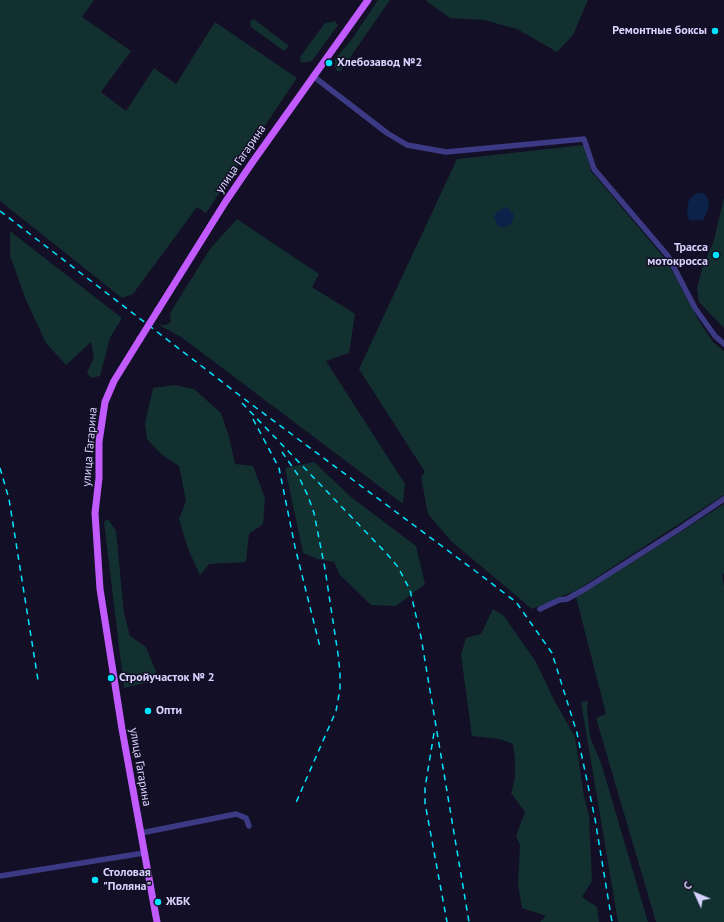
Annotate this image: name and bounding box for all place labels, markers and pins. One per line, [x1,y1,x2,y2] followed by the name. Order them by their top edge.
[612,24,707,38] place label: Ремонтные боксы
[710,26,720,36] marker: Ремонтные боксы
[337,56,422,70] place label: Хлебозавод №2
[324,58,334,68] marker: Хлебозавод №2
[647,241,708,269] place label: Трасса мотокросса
[711,250,721,260] marker: Трасса мотокросса
[119,671,215,685] place label: Стройучасток № 2
[106,673,116,683] marker: Стройучасток № 2
[156,704,182,718] place label: Опти
[143,706,153,716] marker: Опти
[103,866,151,894] place label: Столовая "Поляна"
[90,875,100,885] marker: Столовая "Поляна"
[166,895,190,909] place label: ЖБК
[153,897,163,907] marker: ЖБК

